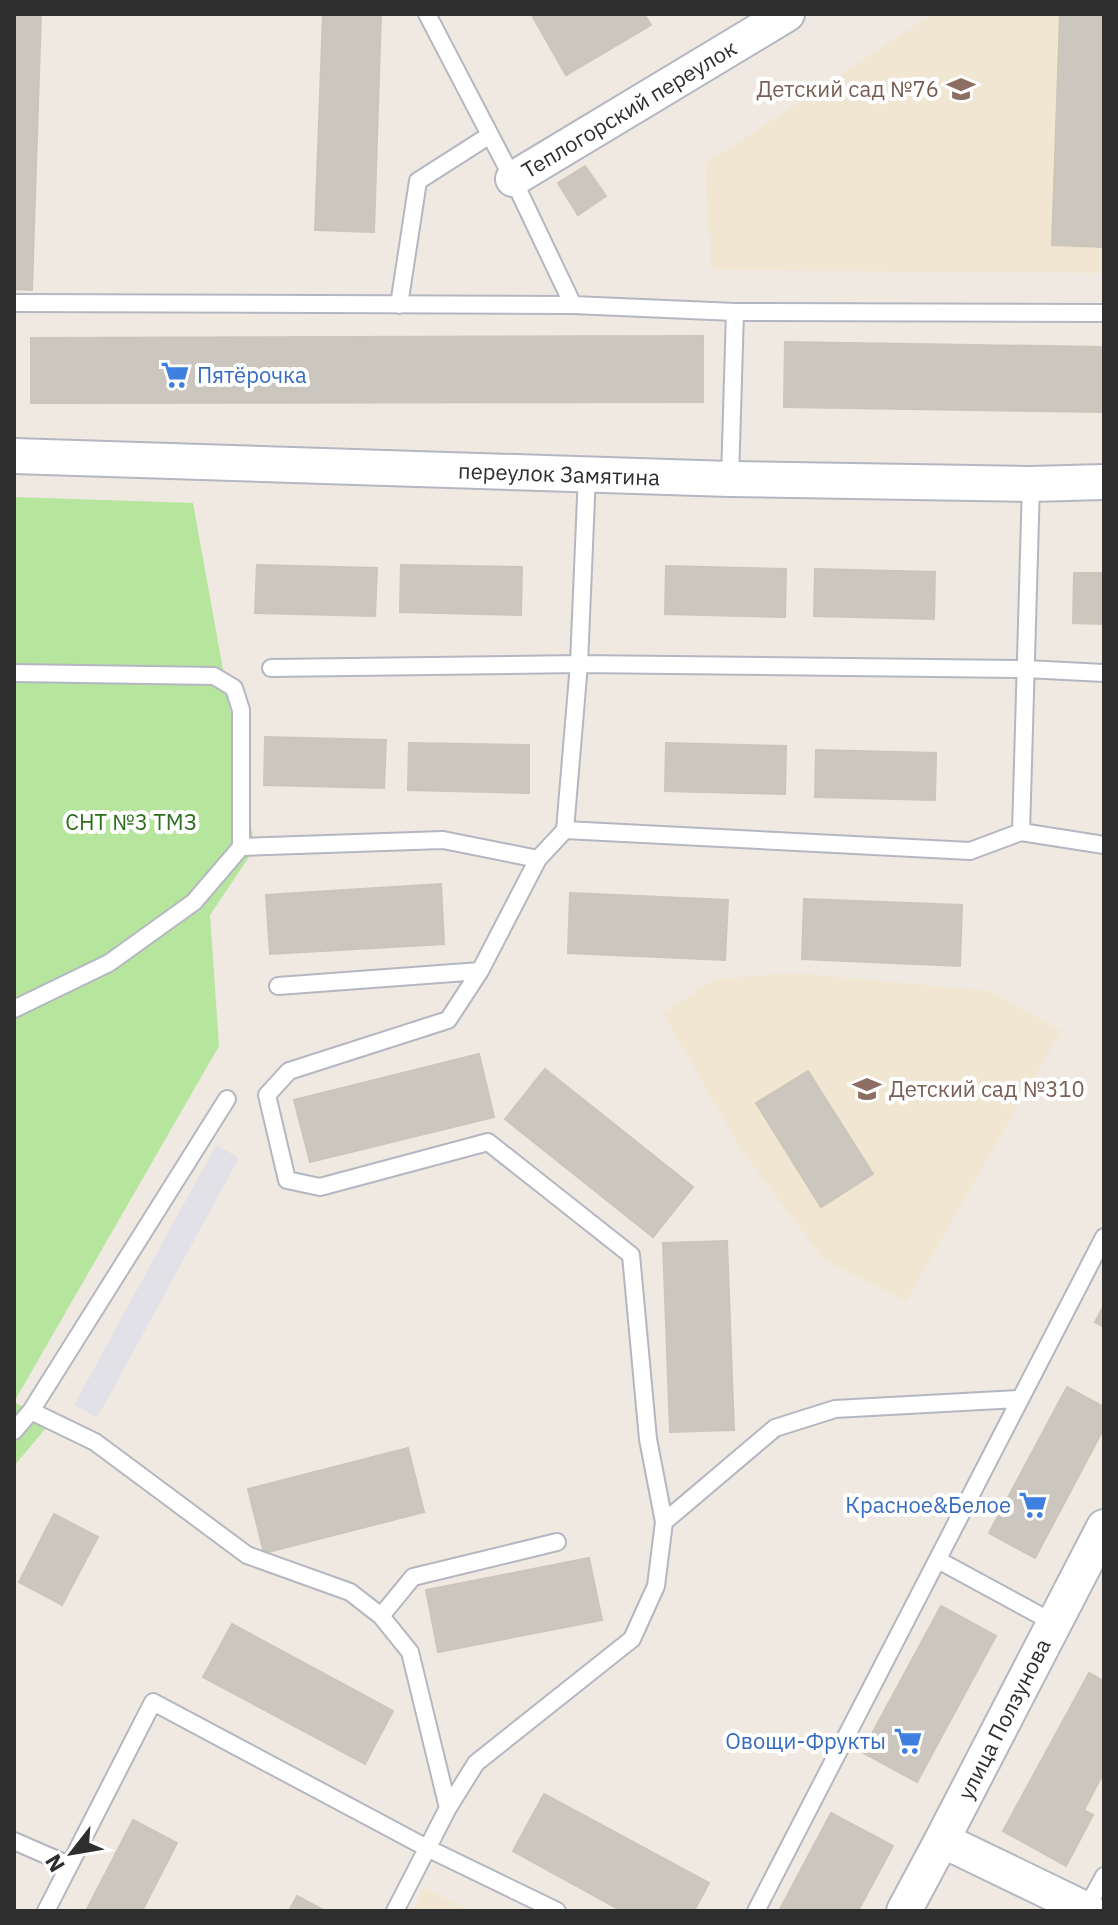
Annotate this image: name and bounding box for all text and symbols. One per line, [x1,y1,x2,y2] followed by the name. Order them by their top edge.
[516,33,742,184] street label: Теплогорский переулок
[756,74,939,103] place label: Детский сад №76
[946,74,976,104] school or university icon: Детский сад №76
[160,360,190,390] supermarket icon: Пятёрочка
[197,360,307,389] place label: Пятёрочка
[458,455,661,492] street label: переулок Замятина
[65,807,197,836] park label: СНТ №3 ТМЗ
[852,1074,882,1104] school or university icon: Детский сад №310
[889,1074,1085,1103] place label: Детский сад №310
[845,1490,1011,1519] place label: Красное&Белое
[1018,1490,1048,1520] supermarket icon: Красное&Белое
[950,1633,1057,1804] street label: улица Ползунова
[725,1726,886,1755] place label: Овощи-Фрукты
[893,1726,923,1756] supermarket icon: Овощи-Фрукты
[32,1813,112,1893] north arrow
[38,1849,71,1878] text: N

